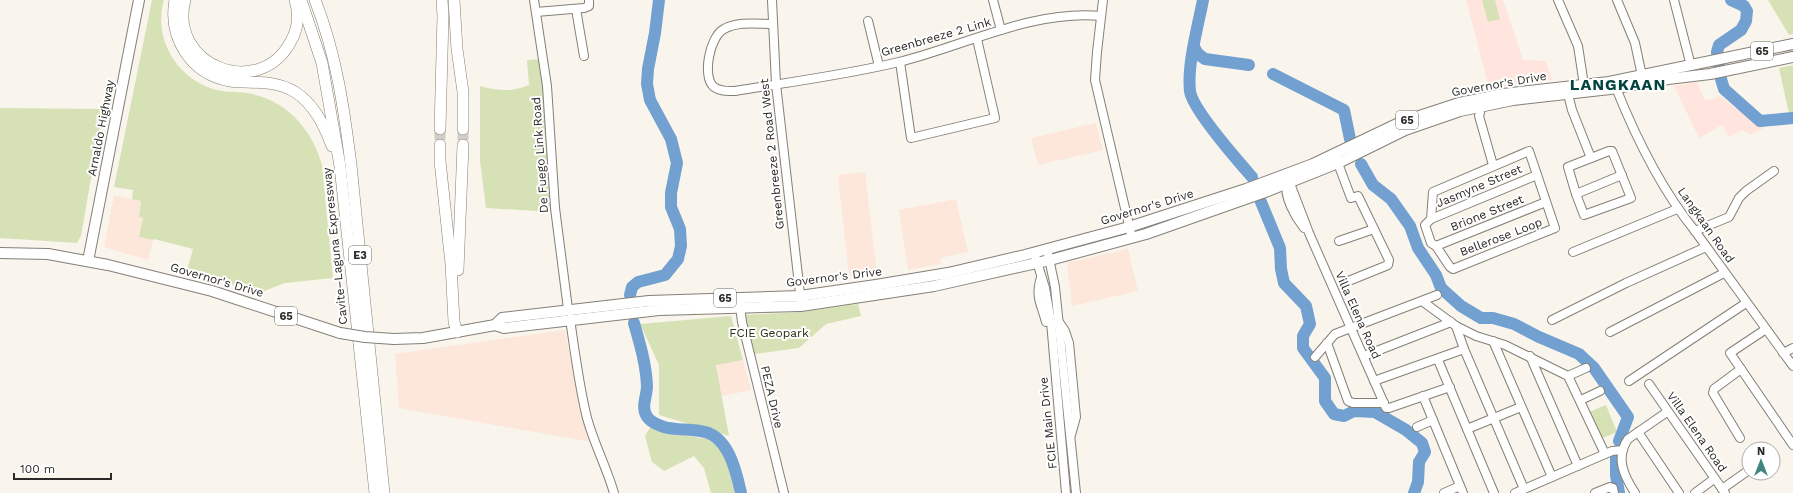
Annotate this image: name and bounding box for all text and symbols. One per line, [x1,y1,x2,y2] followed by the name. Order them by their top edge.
[879,15,993,59] street label: Greenbreeze 2 Link
[1751,42,1773,60] road number: 65
[1450,69,1548,99] street label: Governor's Drive
[1570,75,1666,94] district label: LANGKAAN
[85,78,117,177] street label: Arnaldo Highway
[757,78,787,230] street label: Greenbreeze 2 Road West
[529,97,551,213] street label: De Fuego Link Road
[1396,111,1418,129] road number: 65
[1434,162,1524,210] street label: Jasmyne Street
[320,166,350,325] street label: Cavite–Laguna Expressway
[1675,185,1737,265] street label: Langkaan Road
[1099,186,1195,228] street label: Governor's Drive
[1448,192,1526,234] street label: Brione Street
[1458,215,1544,259] street label: Bellerose Loop
[349,246,371,264] road number: E3
[169,260,265,300] street label: Governor's Drive
[785,264,883,290] street label: Governor's Drive
[1332,269,1384,361] street label: Villa Elena Road
[714,289,736,307] road number: 65
[275,307,297,325] road number: 65
[729,326,809,340] park label: FCIE Geopark
[758,364,786,430] street label: PEZA Drive
[1036,376,1060,470] street label: FCIE Main Drive
[1664,389,1730,475] street label: Villa Elena Road
[1741,441,1781,481] north arrow
[1757,445,1765,458] text: N
[14,455,111,481] scale bar
[20,462,55,476] text: 100 m

